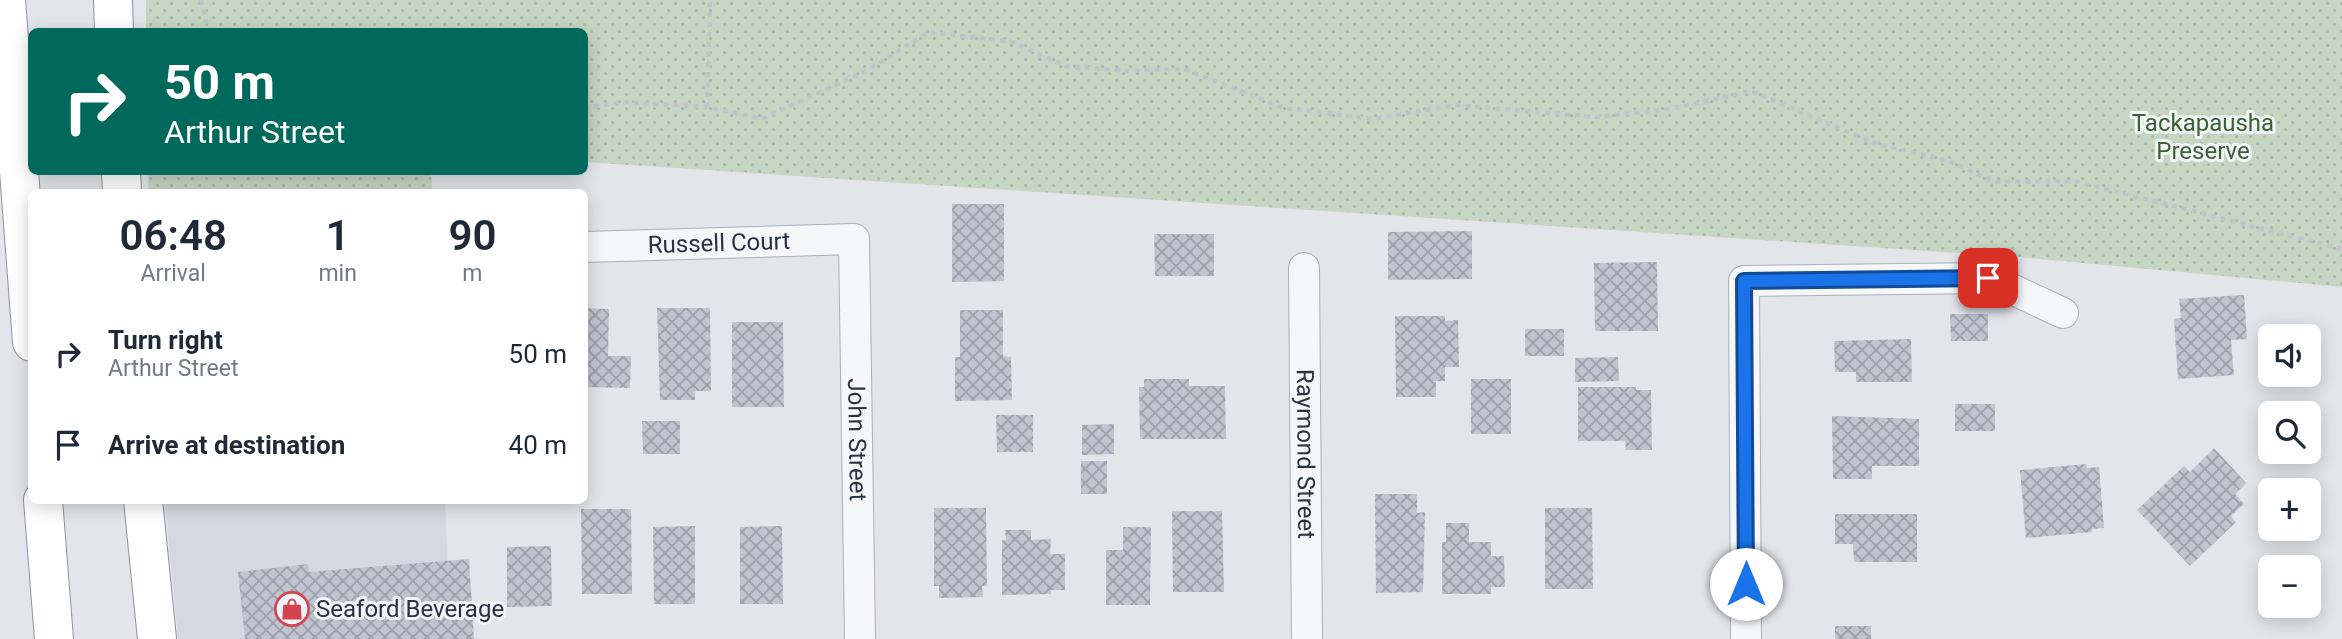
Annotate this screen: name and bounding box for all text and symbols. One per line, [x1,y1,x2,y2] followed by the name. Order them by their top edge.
[164,54,275,111] text: 50 m
[49,56,140,147] icon: right
[2132,109,2274,165] park label: Tackapausha Preserve
[164,113,345,151] text: Arthur Street
[120,211,227,260] text: 06:48
[326,211,350,260] text: 1
[448,211,496,260] text: 90
[647,227,791,259] street label: Russell Court
[1958,248,2018,308] pin
[1969,259,2007,297] icon: arrive
[141,260,206,287] text: Arrival
[318,260,357,287] text: min
[462,260,483,287] text: m
[2258,324,2321,618] map controls
[2258,324,2321,387] button: sound
[108,325,223,355] text: Turn right
[49,335,87,373] icon: right
[509,339,567,369] text: 50 m
[108,355,238,382] text: Arthur Street
[1291,369,1320,539] street label: Raymond Street
[842,378,872,502] street label: John Street
[2258,401,2321,464] button: search
[49,426,87,464] icon: arrive
[108,430,345,460] text: Arrive at destination
[509,430,567,460] text: 40 m
[2258,478,2321,541] button: +
[1709,547,1783,621] position arrow
[2258,555,2321,618] button: −
[273,590,311,628] shop icon: Seaford Beverage
[316,595,504,623] place label: Seaford Beverage

